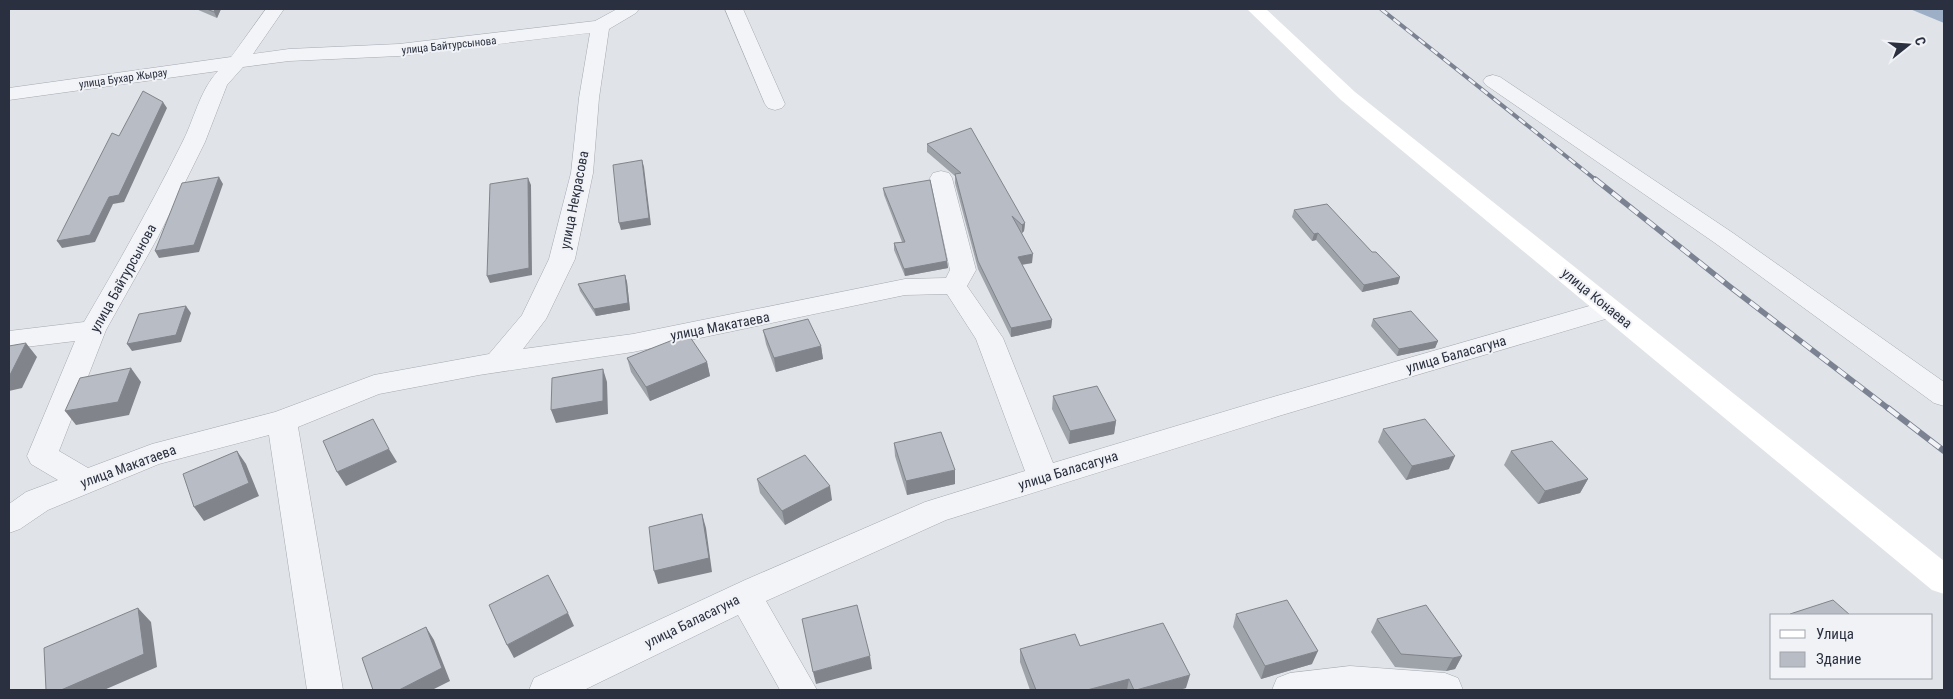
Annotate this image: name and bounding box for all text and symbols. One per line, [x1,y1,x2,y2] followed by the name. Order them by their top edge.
[1883,20,1933,70] north arrow
[401,34,497,57] street label: улица Байтурсынова
[1912,35,1929,47] text: С
[78,66,169,91] street label: улица Бухар Жырау
[557,149,591,251] street label: улица Некрасова
[87,221,159,335] street label: улица Байтурсынова
[1559,265,1635,331] street label: улица Конаева
[669,309,771,343] street label: улица Макатаева
[1404,332,1508,376] street label: улица Баласагуна
[78,441,178,491] street label: улица Макатаева
[1016,447,1120,493] street label: улица Баласагуна
[642,591,742,651] street label: улица Баласагуна
[1770,614,1933,679] legend
[1816,625,1854,643] text: Улица
[1816,650,1861,668] text: Здание

